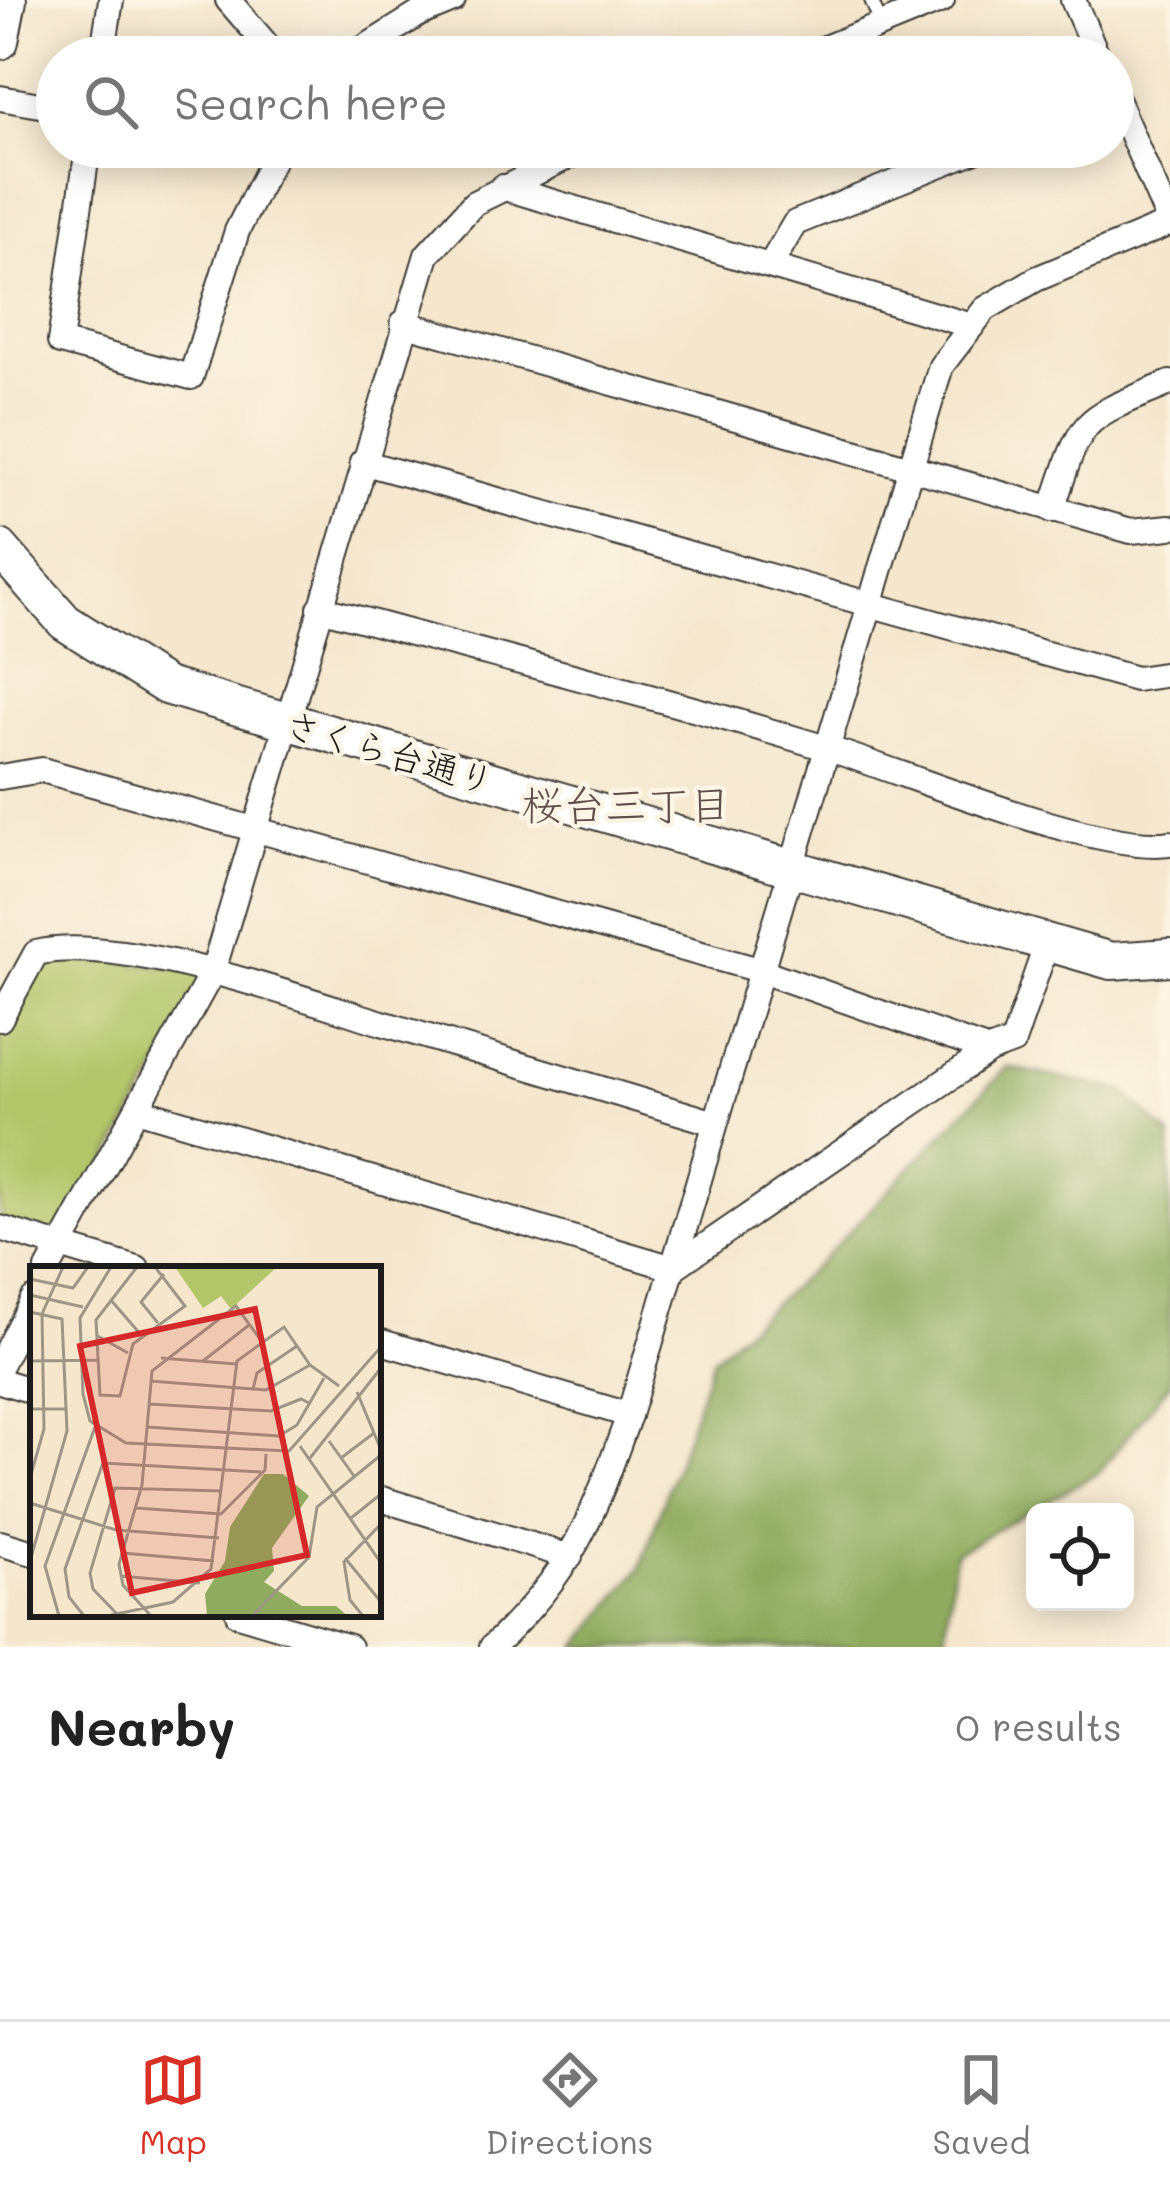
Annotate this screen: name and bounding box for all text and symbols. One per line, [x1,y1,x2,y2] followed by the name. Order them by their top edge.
[36,36,1134,168] search box
[78,69,144,135] icon: search
[174,73,448,131] text: Search here
[280,699,500,803] street label: さくら台通り
[521,776,731,831] district label: 桜台三丁目
[30,1266,381,1617] inset map
[1026,1503,1134,1611] map controls
[1026,1503,1134,1611] button: locate
[48,1692,235,1759] text: Nearby
[956,1700,1122,1751] text: 0 results
[140,2047,207,2162] tab: Map
[486,2047,653,2162] tab: Directions
[933,2047,1030,2162] tab: Saved

